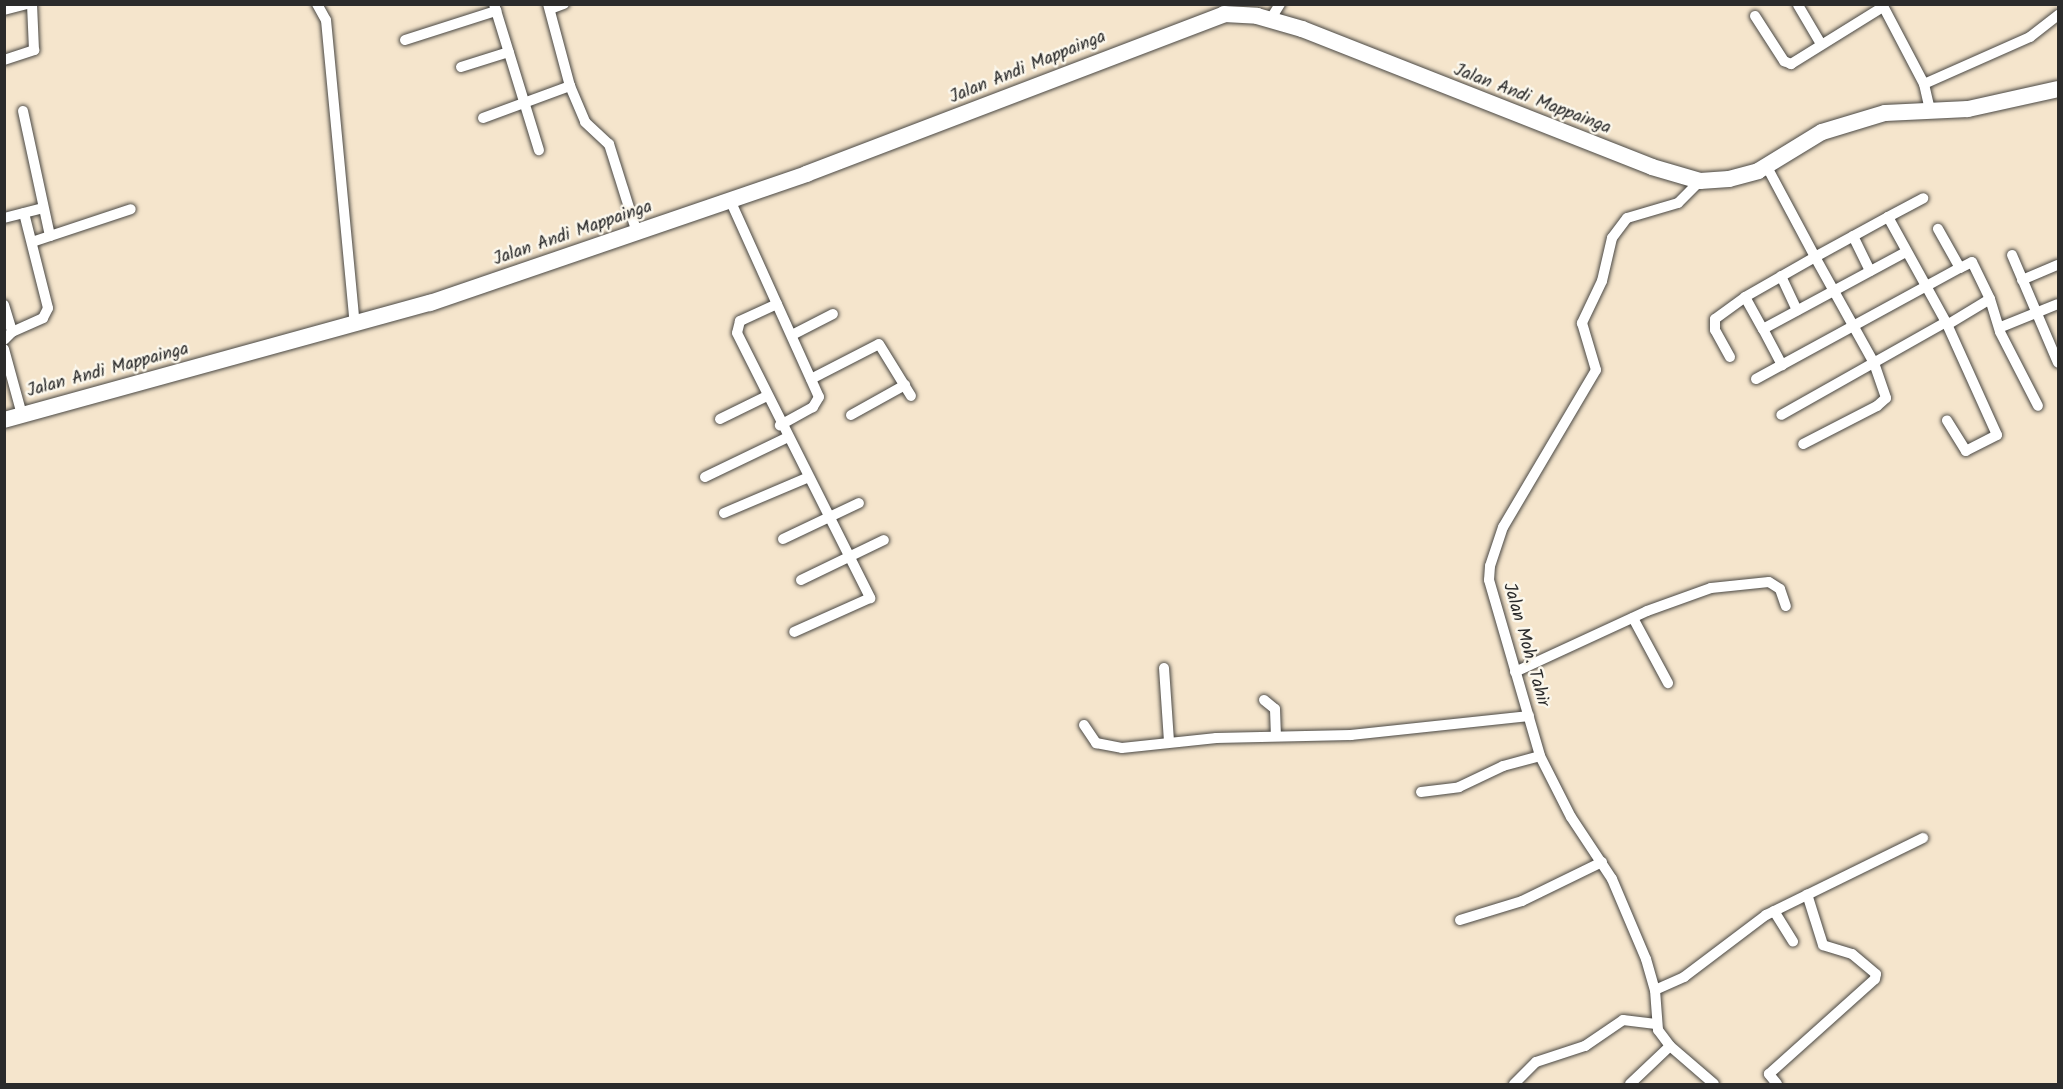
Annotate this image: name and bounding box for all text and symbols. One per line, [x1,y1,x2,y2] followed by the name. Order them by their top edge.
[947,27,1109,109] street label: Jalan Andi Mappainga
[1450,60,1614,140] street label: Jalan Andi Mappainga
[491,197,655,271] street label: Jalan Andi Mappainga
[25,339,191,403] street label: Jalan Andi Mappainga
[1497,581,1553,709] street label: Jalan Moh. Tahir

